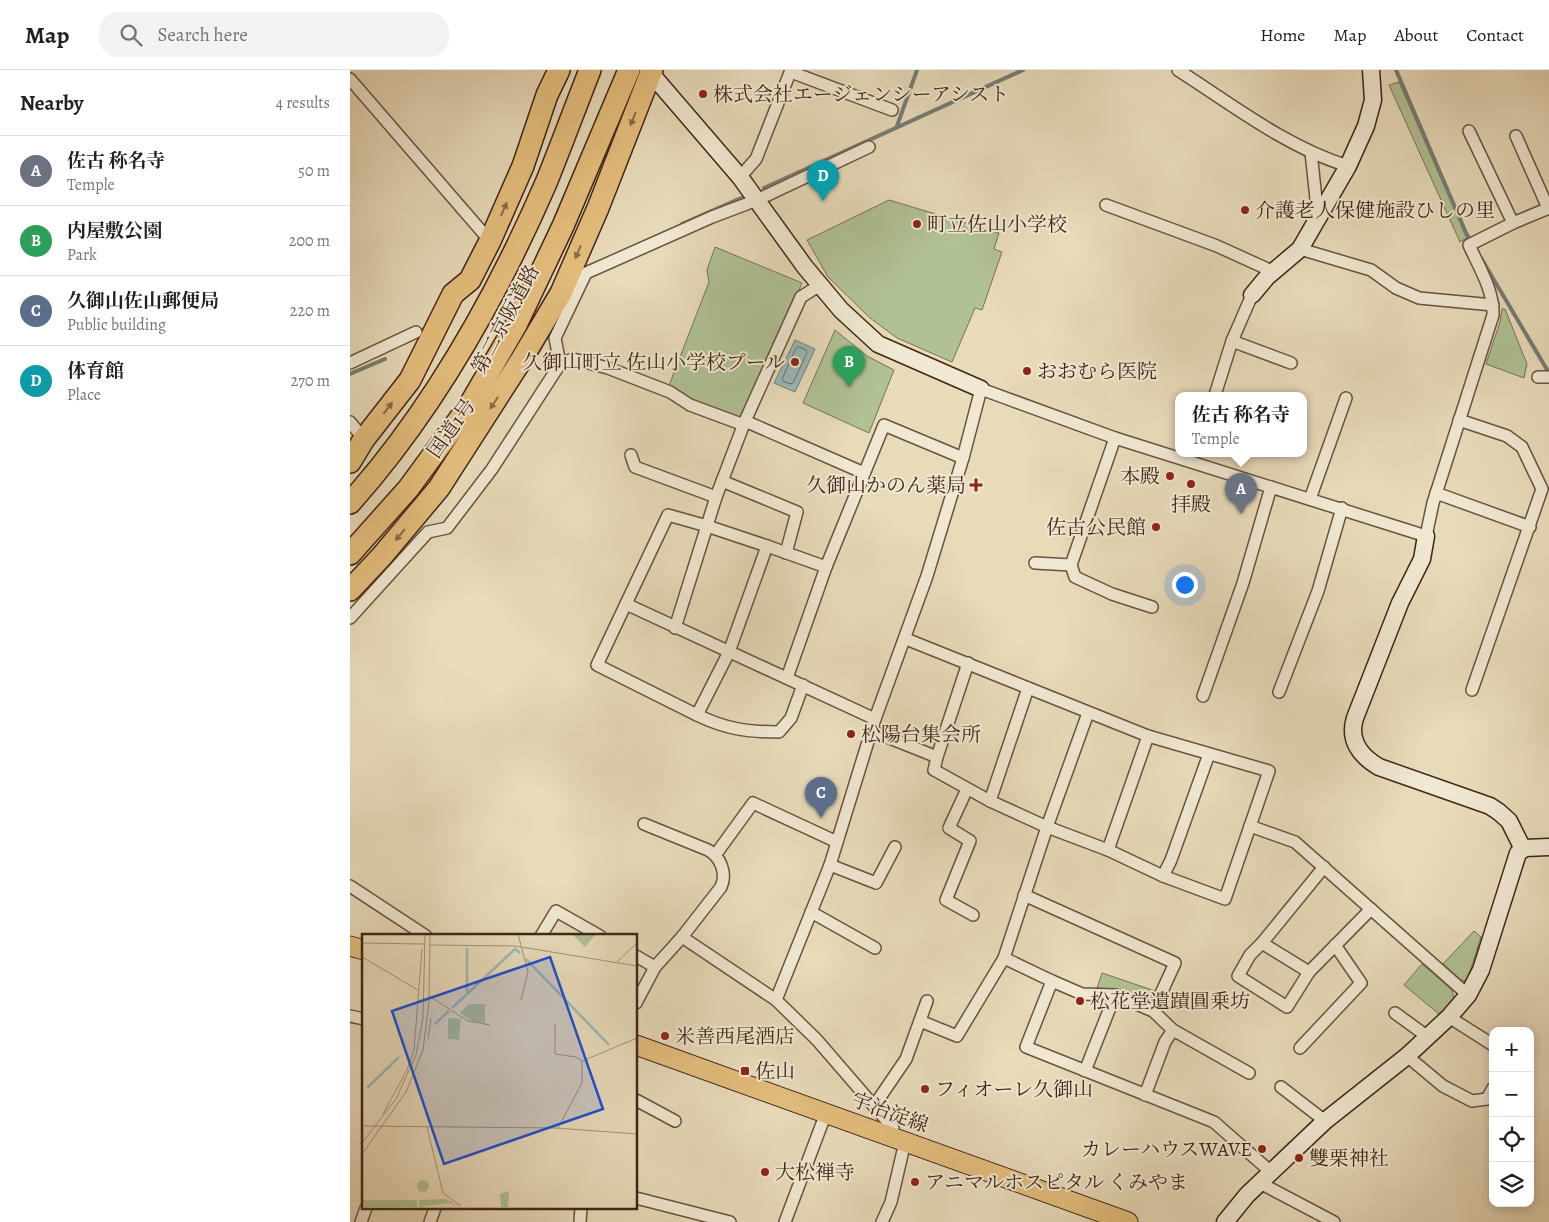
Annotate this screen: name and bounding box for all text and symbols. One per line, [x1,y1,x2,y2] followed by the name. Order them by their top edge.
[99,12,449,57] search box
[25,19,69,51] text: Map
[117,21,145,49] icon: search
[157,22,248,48] text: Search here
[1260,23,1305,47] text: Home
[1333,23,1366,47] text: Map
[1394,23,1438,47] text: About
[1466,23,1524,47] text: Contact
[713,81,1009,108] place label: 株式会社エージェンシーアシスト
[697,88,709,100] marker: 株式会社エージェンシーアシスト
[20,89,83,117] text: Nearby
[276,92,330,114] text: 4 results
[629,112,637,127] one-way arrow
[67,148,165,174] text: 佐古 称名寺
[31,160,41,182] text: A
[298,160,330,182] text: 50 m
[807,160,839,201] pin: D
[67,174,115,196] text: Temple
[1255,197,1495,224] place label: 介護老人保健施設ひしの里
[500,201,508,216] one-way arrow
[1239,204,1251,216] marker: 介護老人保健施設ひしの里
[927,211,1067,238] place label: 町立佐山小学校
[67,218,162,244] text: 内屋敷公園
[911,218,923,230] marker: 町立佐山小学校
[31,230,41,252] text: B
[289,230,330,252] text: 200 m
[67,244,97,266] text: Park
[574,245,582,259] one-way arrow
[465,260,546,379] street label: 第二京阪道路
[67,288,219,314] text: 久御山佐山郵便局
[31,300,41,322] text: C
[290,300,330,322] text: 220 m
[67,314,166,336] text: Public building
[833,346,865,387] pin: B
[522,349,785,376] place label: 久御山町立 佐山小学校プール
[789,356,801,368] marker: 久御山町立 佐山小学校プール
[67,358,124,384] text: 体育館
[1037,358,1157,385] place label: おおむら医院
[1021,365,1033,377] marker: おおむら医院
[30,370,42,392] text: D
[291,370,330,392] text: 270 m
[67,384,101,406] text: Place
[1175,392,1307,457] popup
[421,393,482,463] street label: 国道1号
[489,396,498,410] one-way arrow
[383,402,394,415] one-way arrow
[1192,402,1290,428] text: 佐古 称名寺
[1192,428,1240,450] text: Temple
[1120,463,1160,490] place label: 本殿
[1164,470,1176,482] marker: 本殿
[806,472,966,499] place label: 久御山かのん薬局
[1225,473,1257,514] pin: A
[1185,478,1197,490] marker: 拝殿
[970,479,982,491] marker: 久御山かのん薬局
[1171,491,1211,518] place label: 拝殿
[1046,514,1146,541] place label: 佐古公民館
[1150,521,1162,533] marker: 佐古公民館
[394,529,405,542] one-way arrow
[1172,572,1198,598] your location
[861,721,981,748] place label: 松陽台集会所
[845,728,857,740] marker: 松陽台集会所
[805,777,837,818] pin: C
[362,934,638,1210] inset map
[1090,988,1250,1015] place label: 松花堂遺蹟圓乗坊
[1074,995,1086,1007] marker: 松花堂遺蹟圓乗坊
[675,1023,795,1050] place label: 米善西尾酒店
[1489,1027,1534,1207] map controls
[1489,1027,1534,1072] button: +
[659,1030,671,1042] marker: 米善西尾酒店
[755,1058,795,1085] place label: 佐山
[739,1065,751,1077] marker: 佐山
[1489,1072,1534,1117] button: −
[935,1076,1093,1103] place label: フィオーレ久御山
[919,1083,931,1095] marker: フィオーレ久御山
[848,1086,932,1139] street label: 宇治淀線
[1489,1117,1534,1162] button: locate
[1081,1136,1252,1163] place label: カレーハウスWAVE
[1256,1143,1268,1155] marker: カレーハウスWAVE
[1309,1145,1389,1172] place label: 雙栗神社
[1293,1152,1305,1164] marker: 雙栗神社
[775,1159,855,1186] place label: 大松禅寺
[1489,1162,1534,1207] button: layers
[759,1166,771,1178] marker: 大松禅寺
[925,1169,1188,1196] place label: アニマルホスピタル くみやま
[909,1176,921,1188] marker: アニマルホスピタル くみやま

